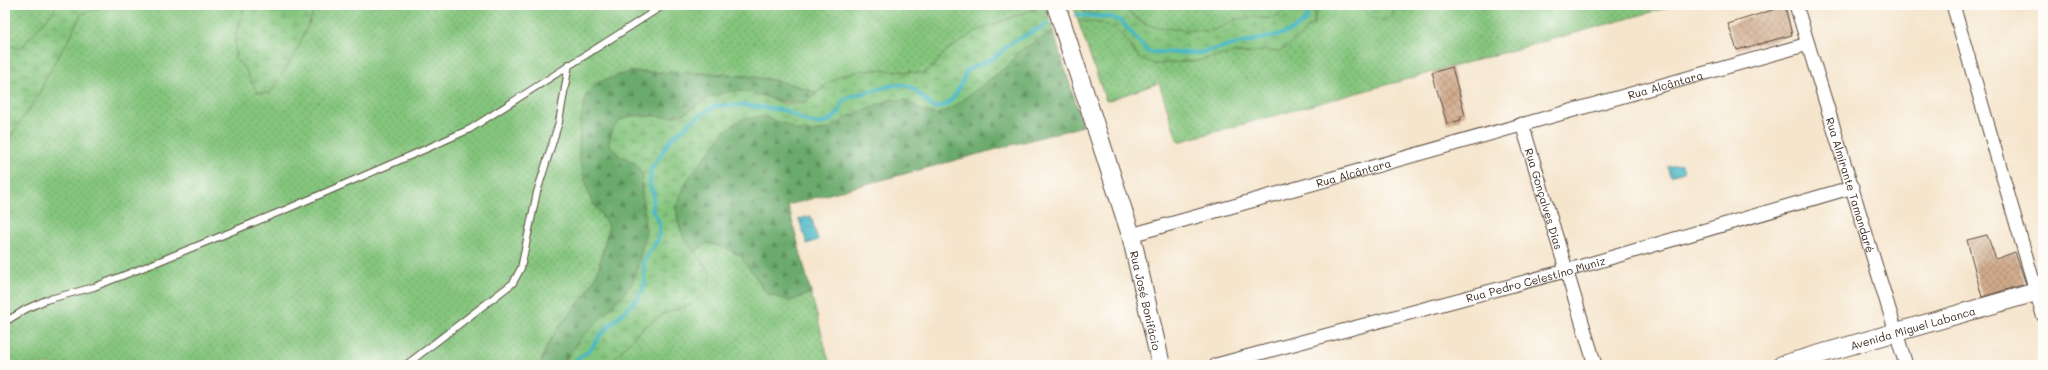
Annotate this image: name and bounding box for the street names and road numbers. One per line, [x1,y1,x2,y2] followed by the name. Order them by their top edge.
[1626,67,1705,102] street label: Rua Alcântara
[1823,115,1879,254] street label: Rua Almirante Tamandaré
[1522,146,1567,251] street label: Rua Gonçalves Dias
[1314,155,1393,190] street label: Rua Alcântara
[1127,249,1165,352] street label: Rua José Bonifácio
[1464,252,1607,305] street label: Rua Pedro Celestino Muniz
[1848,302,1977,353] street label: Avenida Miguel Labanca

